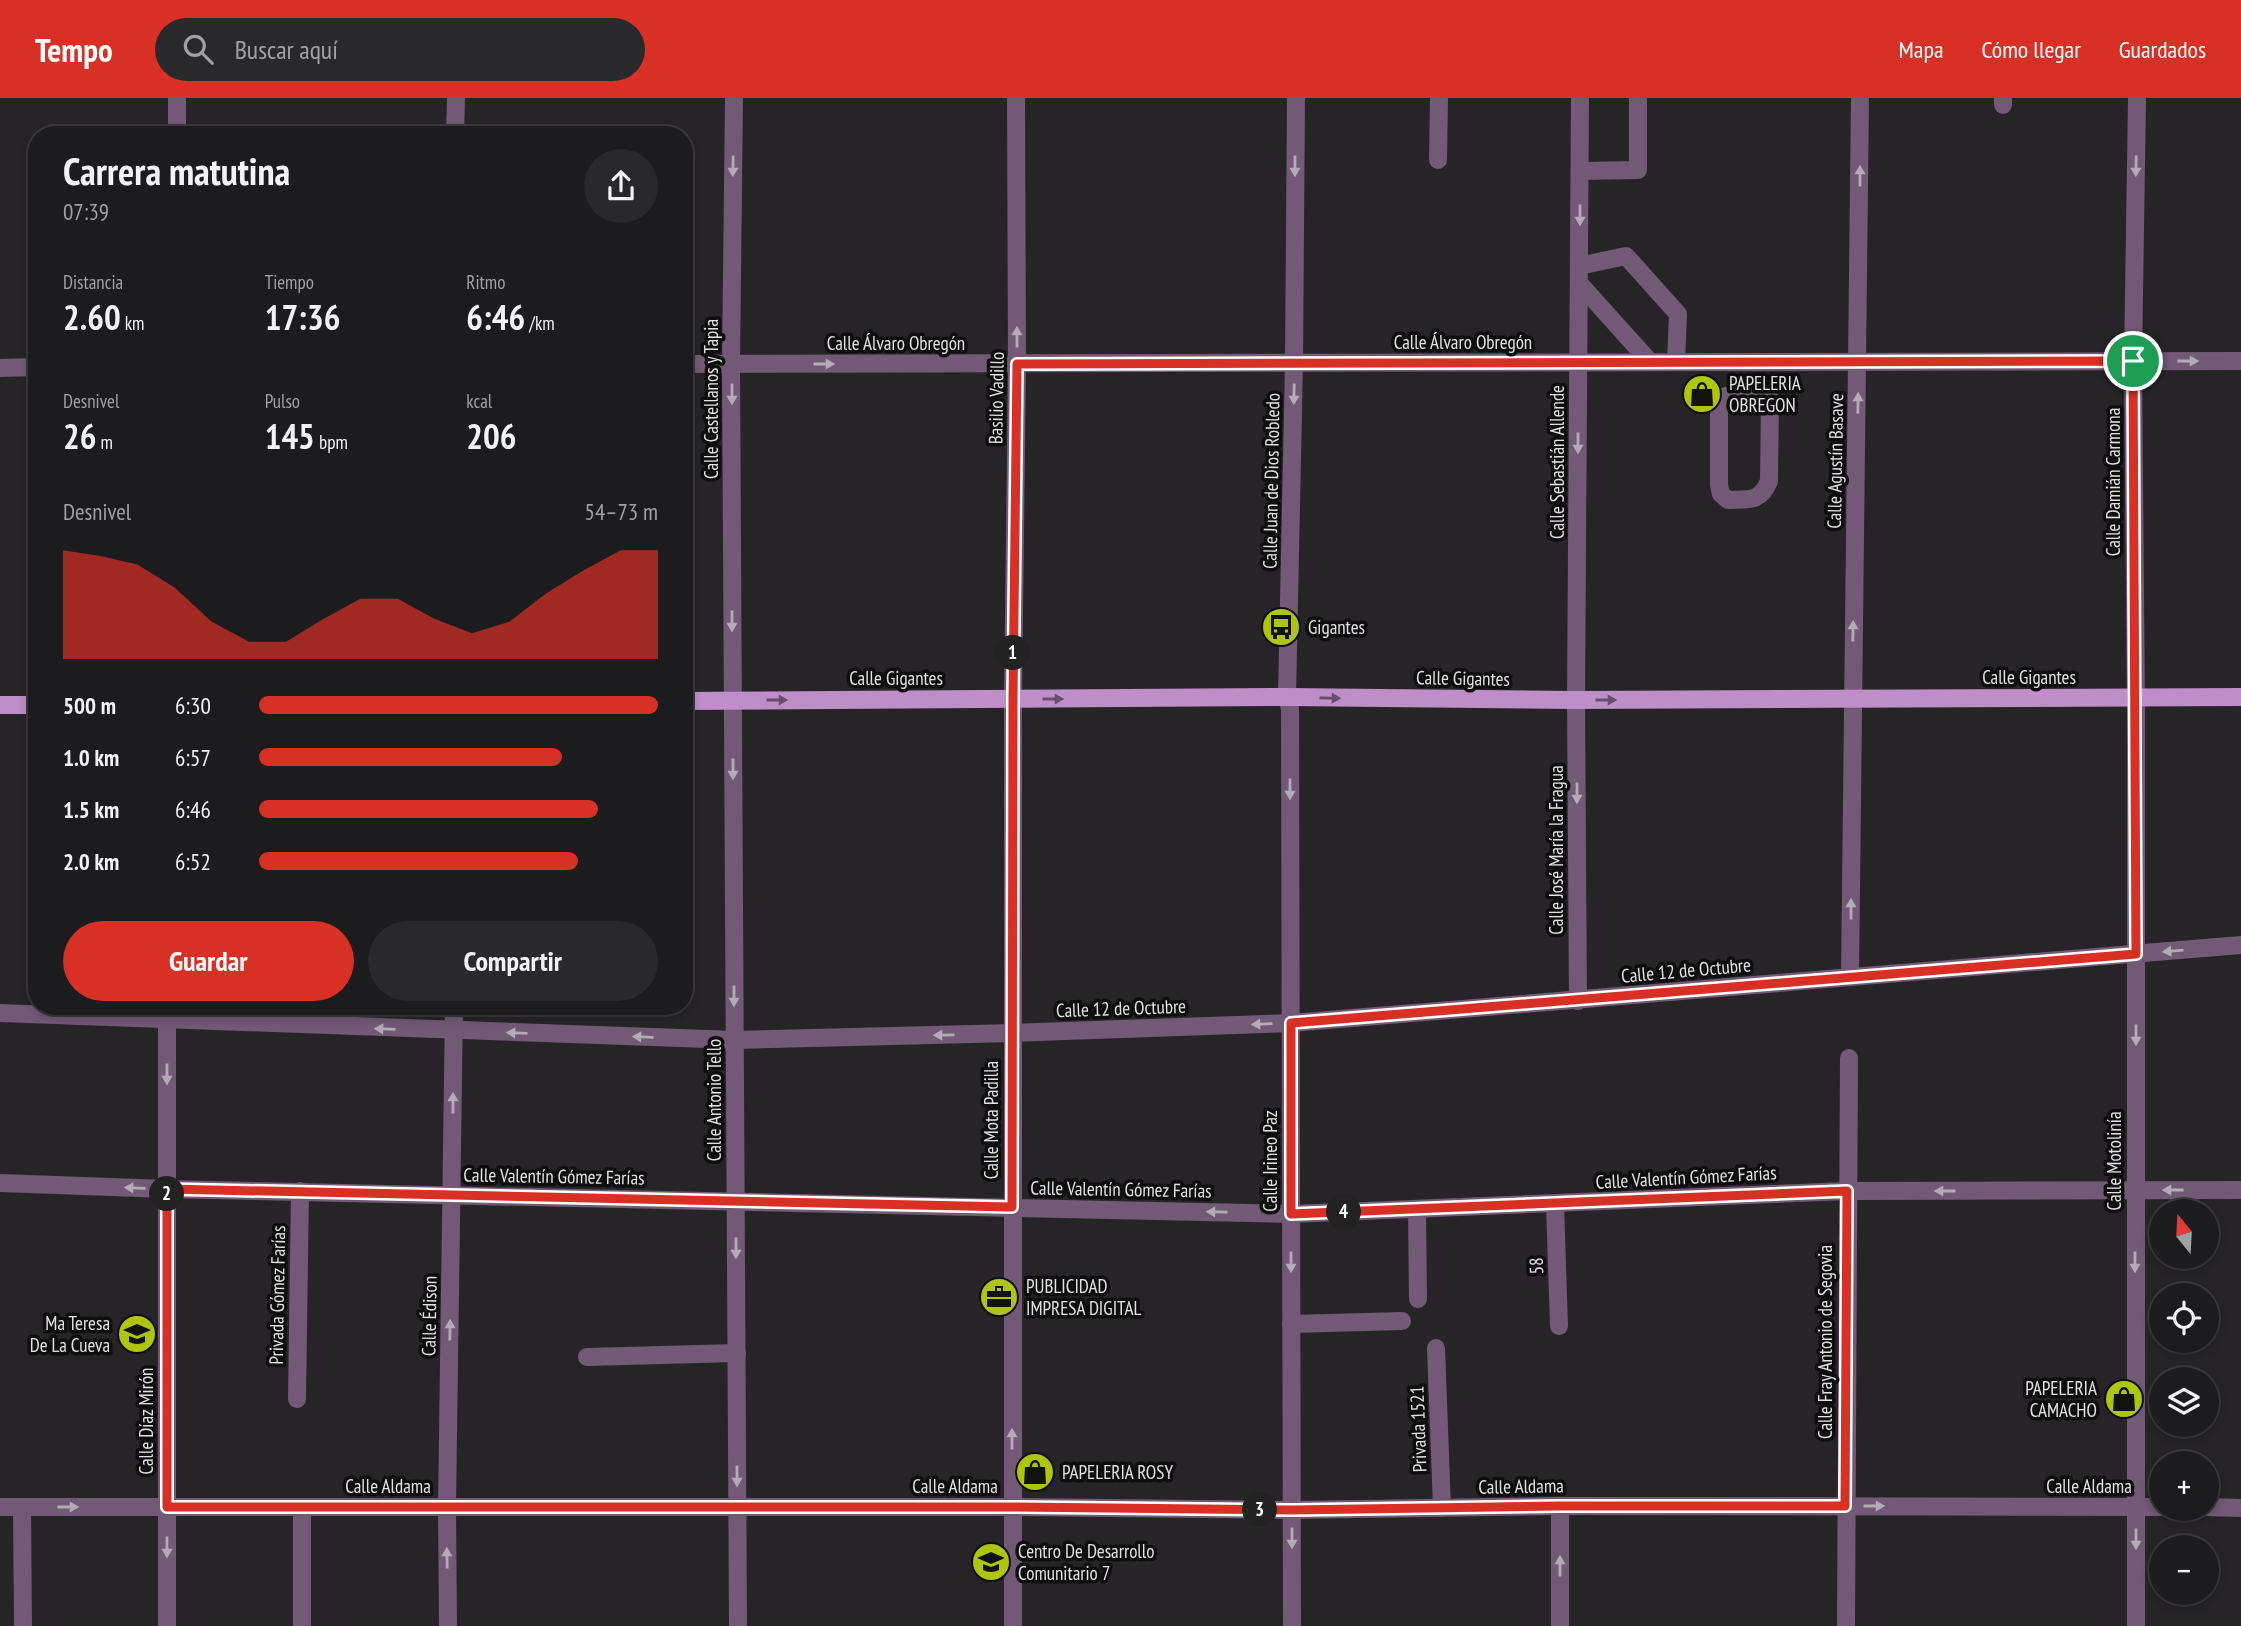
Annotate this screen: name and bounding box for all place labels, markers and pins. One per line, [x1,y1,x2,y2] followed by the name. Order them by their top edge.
[2103,331,2163,391] pin
[1729,371,1801,417] place label: PAPELERIA OBREGON
[1681,373,1723,415] shop icon: PAPELERIA OBREGON
[1260,606,1302,648] bus stop icon: Gigantes
[1308,615,1365,639] place label: Gigantes
[996,636,1030,670] pin: 1
[150,1176,184,1212] pin: 2
[1326,1194,1362,1230] pin: 4
[1026,1274,1142,1320] place label: PUBLICIDAD IMPRESA DIGITAL
[978,1276,1020,1318] office icon: PUBLICIDAD IMPRESA DIGITAL
[30,1311,110,1357] place label: Ma Teresa De La Cueva
[116,1313,158,1355] school or university icon: Ma Teresa De La Cueva
[2025,1376,2097,1422] place label: PAPELERIA CAMACHO
[2103,1378,2145,1420] shop icon: PAPELERIA CAMACHO
[1014,1451,1056,1493] shop icon: PAPELERIA ROSY
[1062,1460,1173,1484] place label: PAPELERIA ROSY
[1242,1492,1278,1528] pin: 3
[1018,1539,1154,1585] place label: Centro De Desarrollo Comunitario 7
[970,1541,1012,1583] school or university icon: Centro De Desarrollo Comunitario 7

